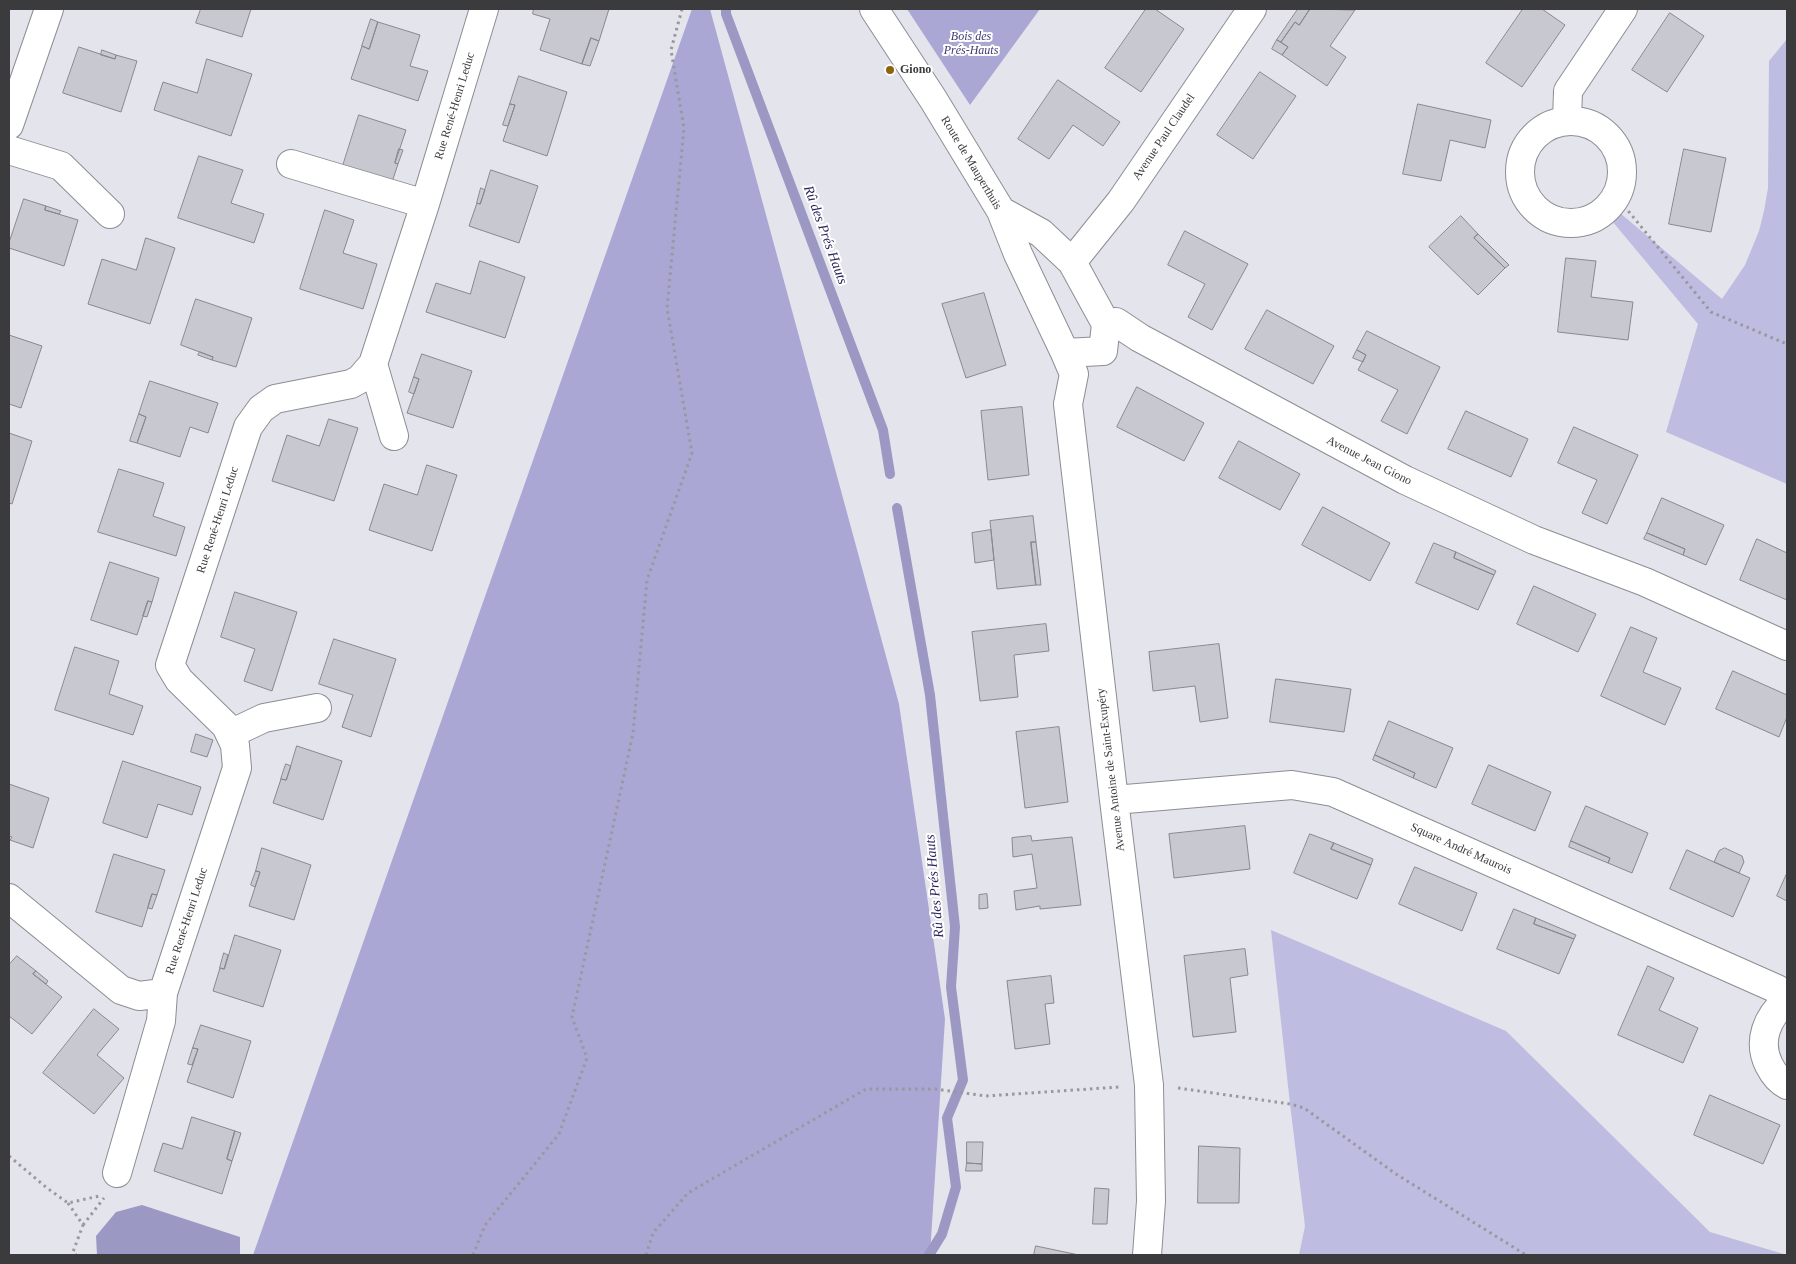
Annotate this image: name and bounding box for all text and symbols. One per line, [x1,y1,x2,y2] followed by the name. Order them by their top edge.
[944,30,998,58] park label: Bois des Prés-Hauts
[432,51,478,161] street label: Rue René-Henri Leduc
[900,63,931,77] place label: Giono
[884,64,896,76] marker: Giono
[1130,91,1198,183] street label: Avenue Paul Claudel
[937,114,1005,212] street label: Route de Mauperthuis
[799,183,851,287] water label: Rû des Prés Hauts
[1324,433,1414,489] street label: Avenue Jean Giono
[194,465,242,575] street label: Rue René-Henri Leduc
[1094,687,1128,853] street label: Avenue Antoine de Saint-Exupéry
[1408,820,1514,878] street label: Square André Maurois
[922,834,948,938] water label: Rû des Prés Hauts
[163,866,211,976] street label: Rue René-Henri Leduc

